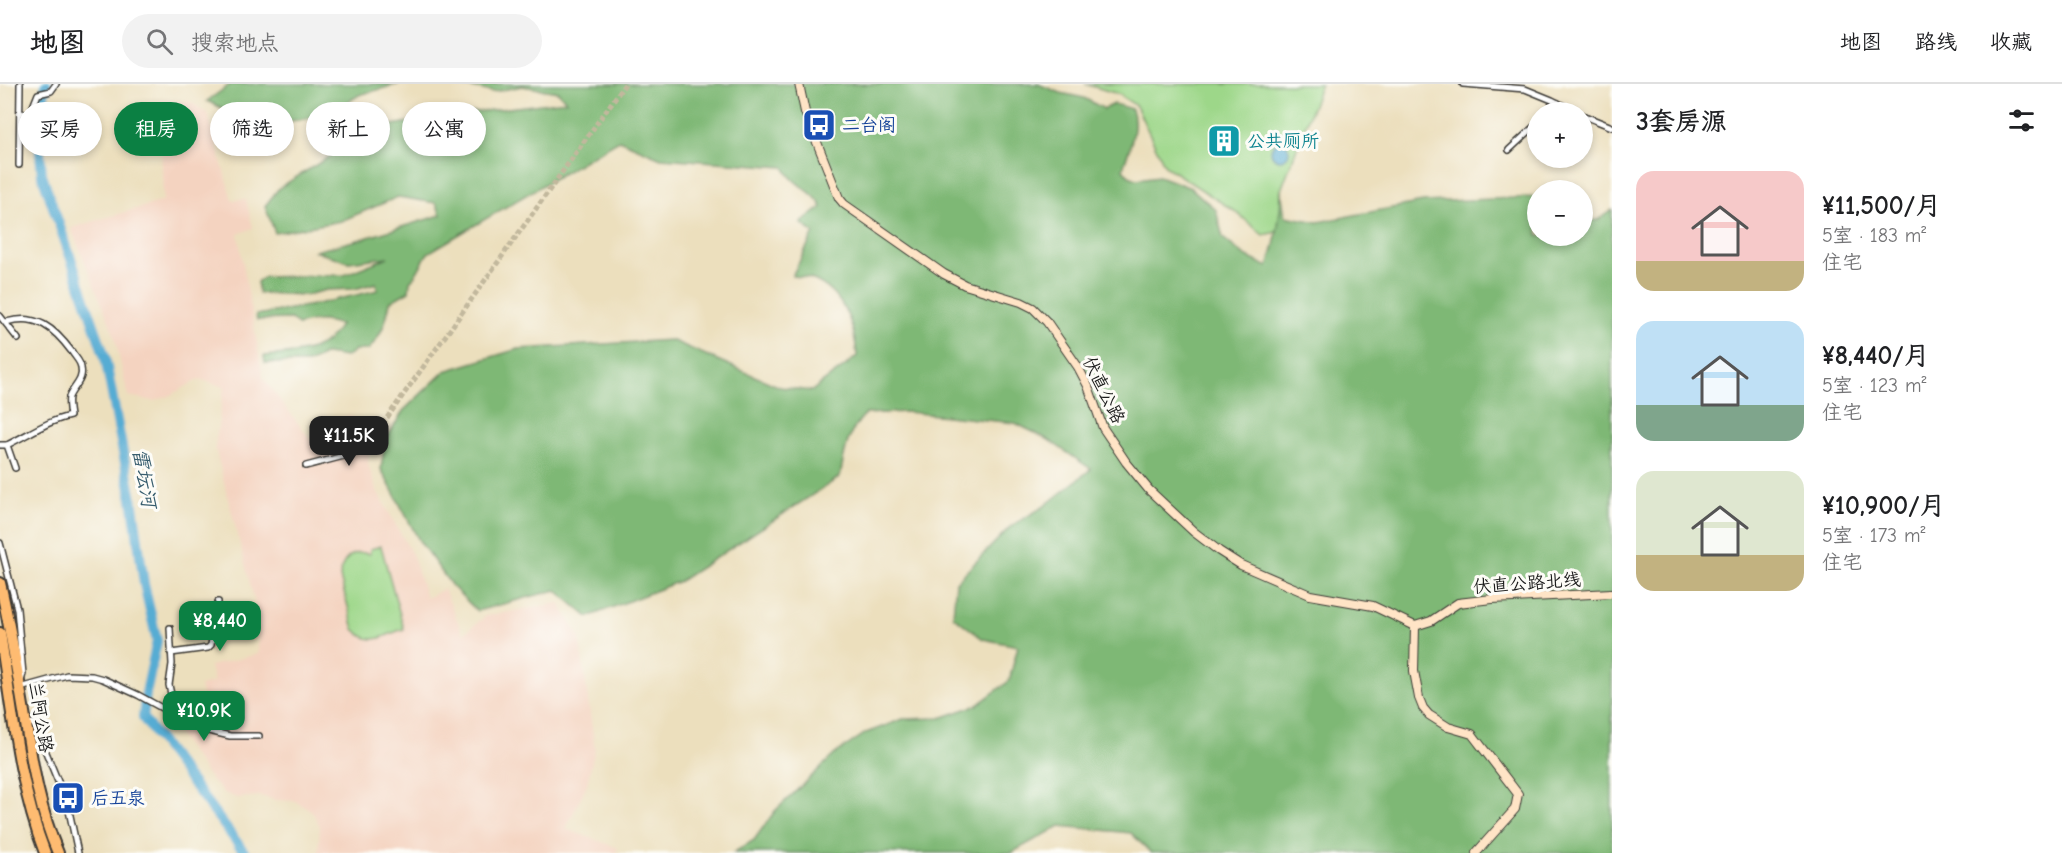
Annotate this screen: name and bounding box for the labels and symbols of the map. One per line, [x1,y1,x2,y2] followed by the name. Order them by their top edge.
[801,107,837,143] bus stop icon: 二台阁
[842,115,896,136] place label: 二台阁
[1206,123,1242,159] building icon: 公共厕所
[1247,131,1319,152] place label: 公共厕所
[1078,353,1129,427] street label: 伏直公路
[300,416,398,467] pin: ¥11.5K
[128,447,162,513] water label: 雷坛河
[1472,569,1582,598] street label: 伏直公路北线
[171,601,269,652] pin: ¥8,440
[25,680,57,754] street label: 兰阿公路
[155,691,253,742] pin: ¥10.9K
[50,780,86,816] bus stop icon: 后五泉
[91,788,145,809] place label: 后五泉

